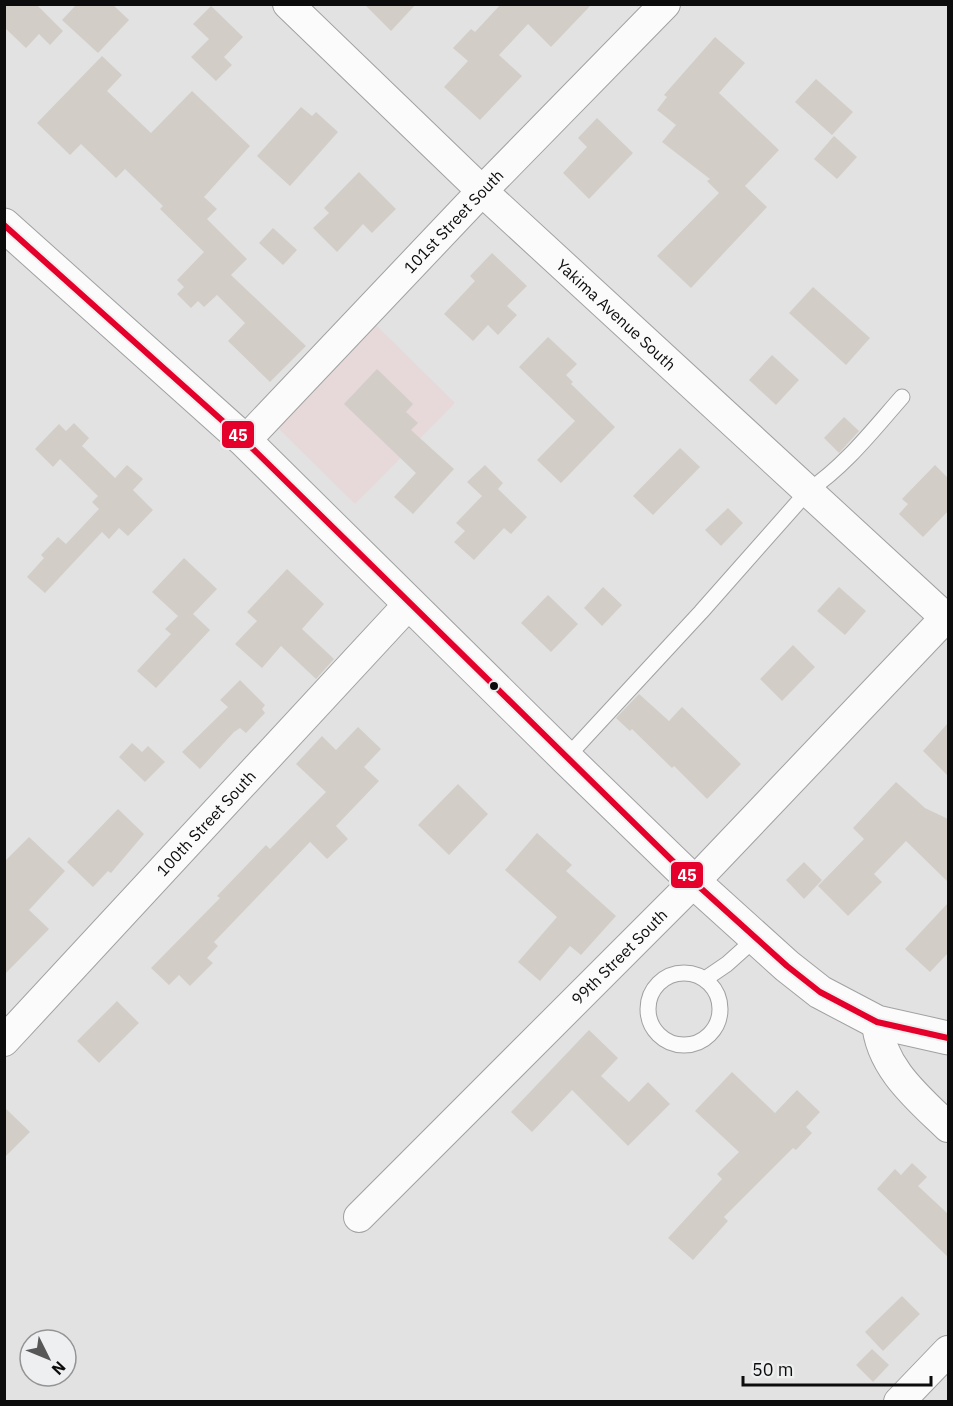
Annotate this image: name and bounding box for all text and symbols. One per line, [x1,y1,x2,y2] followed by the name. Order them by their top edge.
[400,165,508,277] street label: 101st Street South
[552,255,680,375] street label: Yakima Avenue South
[221,420,255,449] line badge: 45
[228,425,248,445] text: 45
[488,680,500,692] unlabelled marker
[152,766,260,880] street label: 100th Street South
[670,861,704,889] line badge: 45
[677,865,697,885] text: 45
[567,905,671,1009] street label: 99th Street South
[18,1328,78,1388] north arrow
[743,1349,930,1387] scale bar
[48,1357,70,1379] text: N
[752,1358,794,1381] text: 50 m

